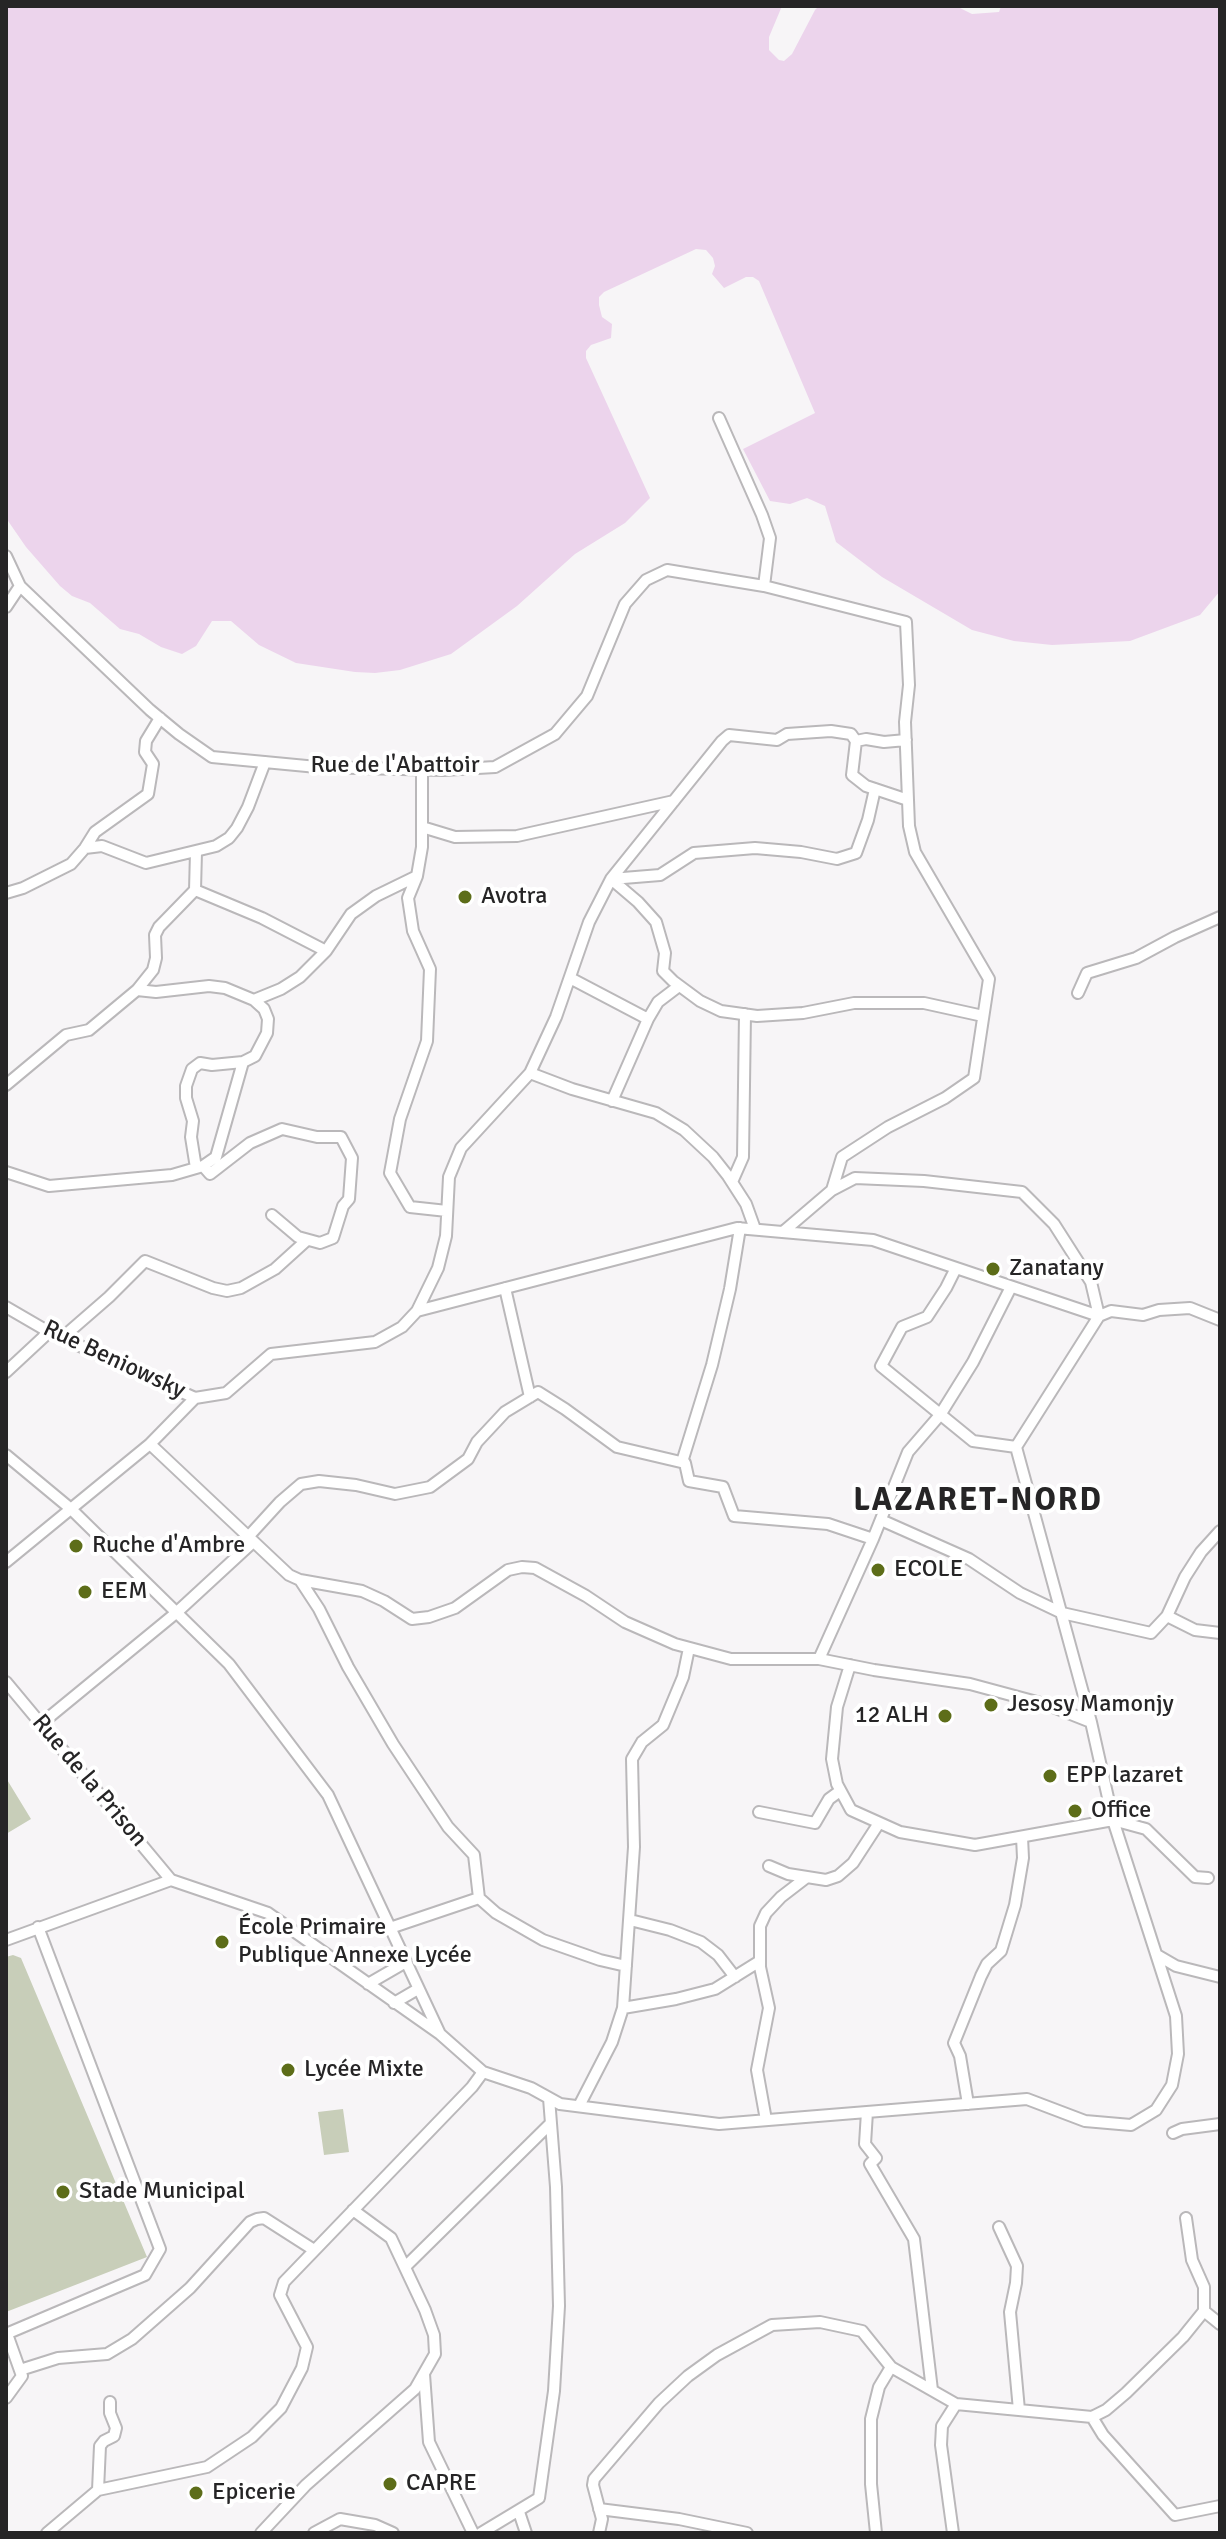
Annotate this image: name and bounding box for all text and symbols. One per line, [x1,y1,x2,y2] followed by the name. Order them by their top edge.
[310,752,480,780] street label: Rue de l'Abattoir
[481,883,547,911] place label: Avotra
[456,888,474,906] marker: Avotra
[1009,1255,1104,1283] place label: Zanatany
[984,1260,1002,1278] marker: Zanatany
[38,1314,190,1406] street label: Rue Beniowsky
[853,1483,1103,1521] district label: LAZARET-NORD
[92,1532,245,1560] place label: Ruche d'Ambre
[67,1537,85,1555] marker: Ruche d'Ambre
[894,1556,963,1584] place label: ECOLE
[869,1561,887,1579] marker: ECOLE
[101,1578,148,1606] place label: EEM
[76,1583,94,1601] marker: EEM
[1007,1691,1174,1719] place label: Jesosy Mamonjy
[982,1696,1000,1714] marker: Jesosy Mamonjy
[855,1702,929,1730] place label: 12 ALH
[936,1707,954,1725] marker: 12 ALH
[25,1709,153,1853] street label: Rue de la Prison
[1066,1762,1183,1790] place label: EPP lazaret
[1041,1767,1059,1785] marker: EPP lazaret
[1091,1797,1151,1825] place label: Office
[1066,1802,1084,1820] marker: Office
[238,1914,472,1970] place label: École Primaire Publique Annexe Lycée
[213,1933,231,1951] marker: École Primaire Publique Annexe Lycée
[304,2056,424,2084] place label: Lycée Mixte
[279,2061,297,2079] marker: Lycée Mixte
[79,2178,245,2206] place label: Stade Municipal
[54,2183,72,2201] marker: Stade Municipal
[406,2470,477,2498] place label: CAPRE
[381,2475,399,2493] marker: CAPRE
[212,2479,296,2507] place label: Epicerie
[187,2484,205,2502] marker: Epicerie

